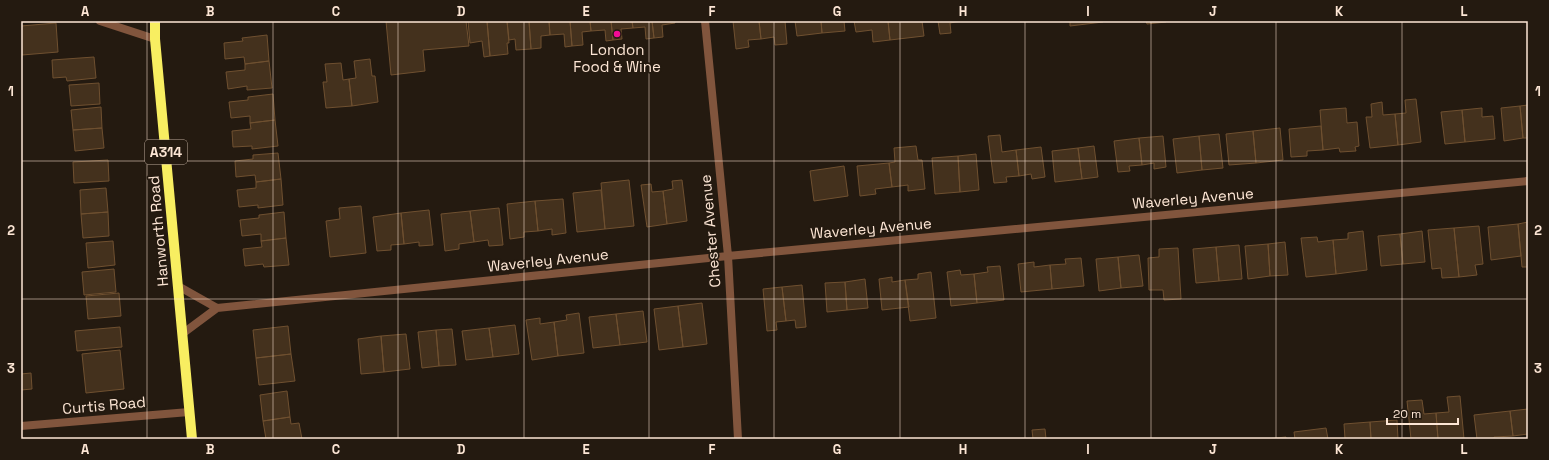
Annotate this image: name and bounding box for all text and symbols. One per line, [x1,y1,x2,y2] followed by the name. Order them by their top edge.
[81,3,90,20] text: A
[206,3,215,20] text: B
[332,3,340,20] text: C
[457,3,466,20] text: D
[582,3,590,20] text: E
[709,3,716,20] text: F
[833,3,841,20] text: G
[959,3,967,20] text: H
[1086,3,1090,20] text: I
[1209,3,1217,20] text: J
[1335,3,1344,20] text: K
[1460,3,1468,20] text: L
[612,29,622,39] marker: London Food & Wine
[573,40,661,76] place label: London Food & Wine
[8,83,14,100] text: 1
[1535,83,1541,100] text: 1
[145,140,187,164] road number: A314
[696,174,724,288] street label: Chester Avenue
[144,175,172,287] street label: Hanworth Road
[1131,183,1255,213] street label: Waverley Avenue
[809,213,933,243] street label: Waverley Avenue
[7,222,15,239] text: 2
[1534,222,1542,239] text: 2
[486,244,610,276] street label: Waverley Avenue
[7,360,15,377] text: 3
[1534,360,1542,377] text: 3
[62,392,146,418] street label: Curtis Road
[1387,400,1458,426] scale bar
[1393,406,1421,422] text: 20 m
[81,441,90,458] text: A
[206,441,215,458] text: B
[332,441,340,458] text: C
[457,441,466,458] text: D
[582,441,590,458] text: E
[709,441,716,458] text: F
[833,441,841,458] text: G
[959,441,967,458] text: H
[1086,441,1090,458] text: I
[1209,441,1217,458] text: J
[1335,441,1344,458] text: K
[1460,441,1468,458] text: L

